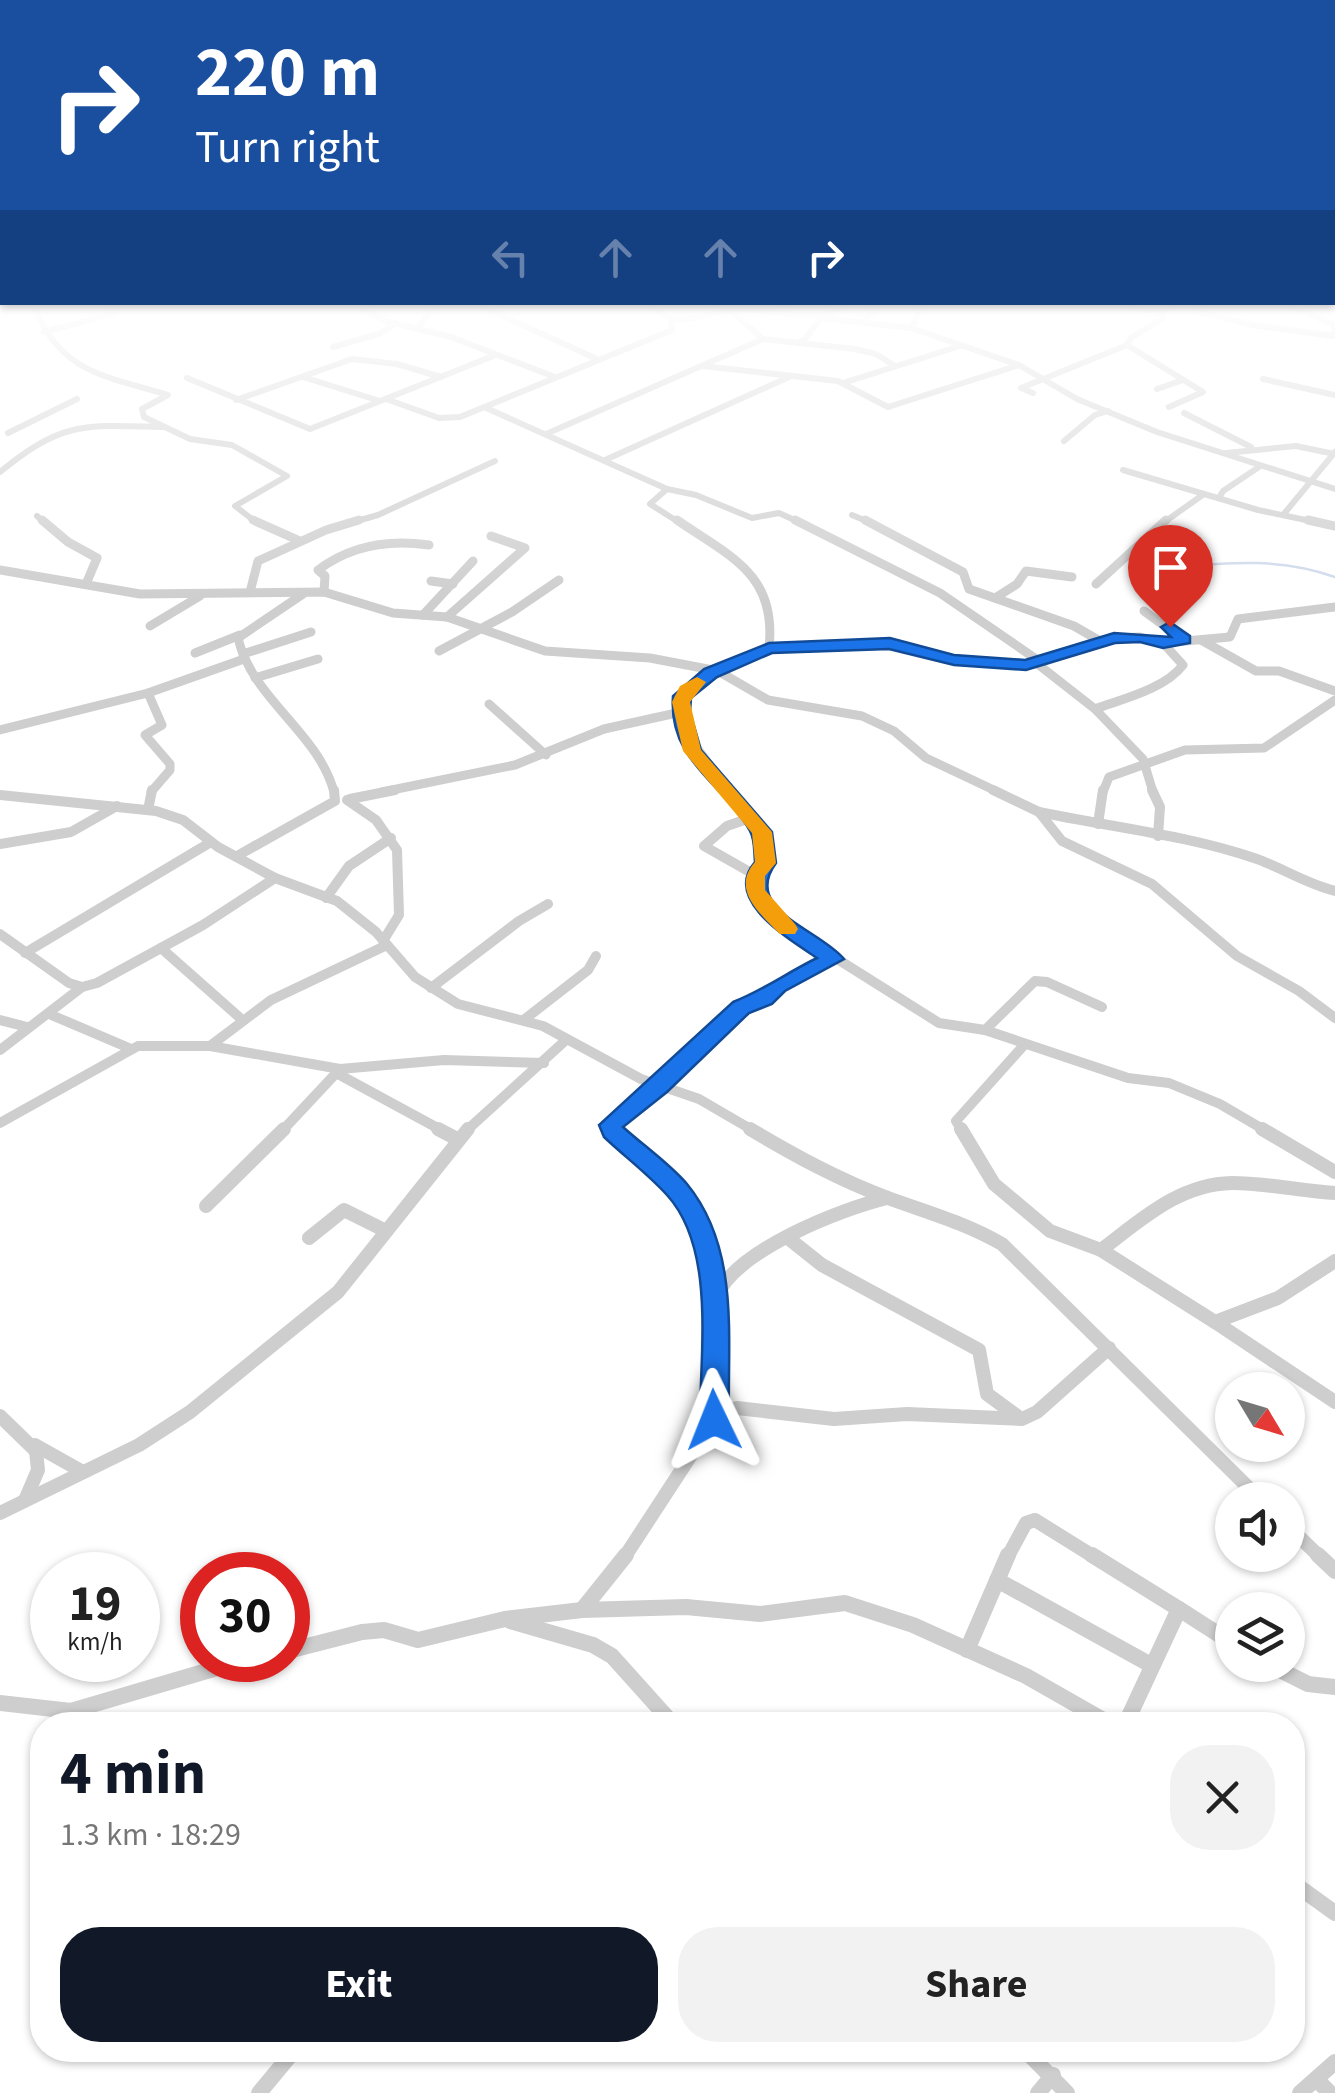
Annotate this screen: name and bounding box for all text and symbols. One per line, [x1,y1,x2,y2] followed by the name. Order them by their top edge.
[195,23,380,123] text: 220 m
[30,40,160,170] icon: right
[195,116,380,180] text: Turn right
[483,230,538,285] icon: left
[588,230,643,285] icon: ahead
[693,230,748,285] icon: ahead
[798,230,853,285] icon: right
[1128,525,1213,628] pin
[1143,540,1198,595] icon: arrive
[662,1368,766,1472] position arrow
[1215,1372,1305,1462] north arrow
[1215,1372,1305,1682] map controls
[1215,1482,1305,1572] button: sound
[180,1552,310,1682] speed limit sign: 30
[69,1569,121,1640] text: 19
[1215,1592,1305,1682] button: layers
[67,1624,123,1660] text: km/h
[60,1732,206,1817] text: 4 min
[1170,1745,1275,1850] button: close
[60,1812,241,1858] text: 1.3 km · 18:29
[60,1927,658,2042] button: Exit
[678,1927,1275,2042] button: Share

